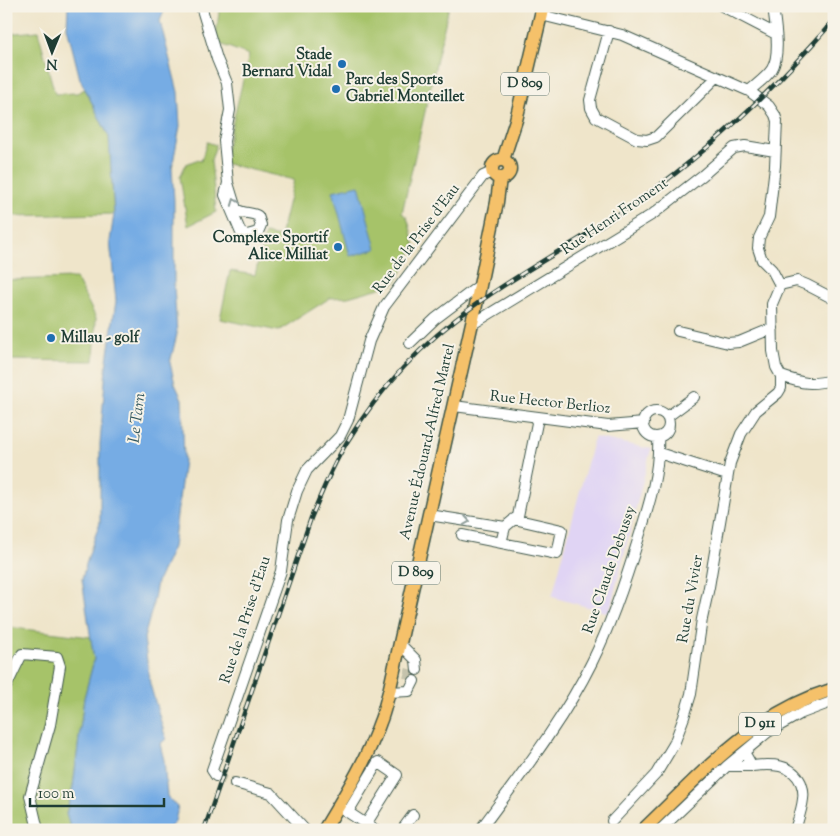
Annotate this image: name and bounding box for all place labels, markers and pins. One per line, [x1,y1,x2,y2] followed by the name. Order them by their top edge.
[242,45,333,83] place label: Stade Bernard Vidal
[336,58,348,70] marker: Stade Bernard Vidal
[346,70,465,108] place label: Parc des Sports Gabriel Monteillet
[330,83,342,95] marker: Parc des Sports Gabriel Monteillet
[213,228,330,266] place label: Complexe Sportif Alice Milliat
[332,241,344,253] marker: Complexe Sportif Alice Milliat
[61,328,141,349] place label: Millau - golf
[45,332,57,344] marker: Millau - golf

